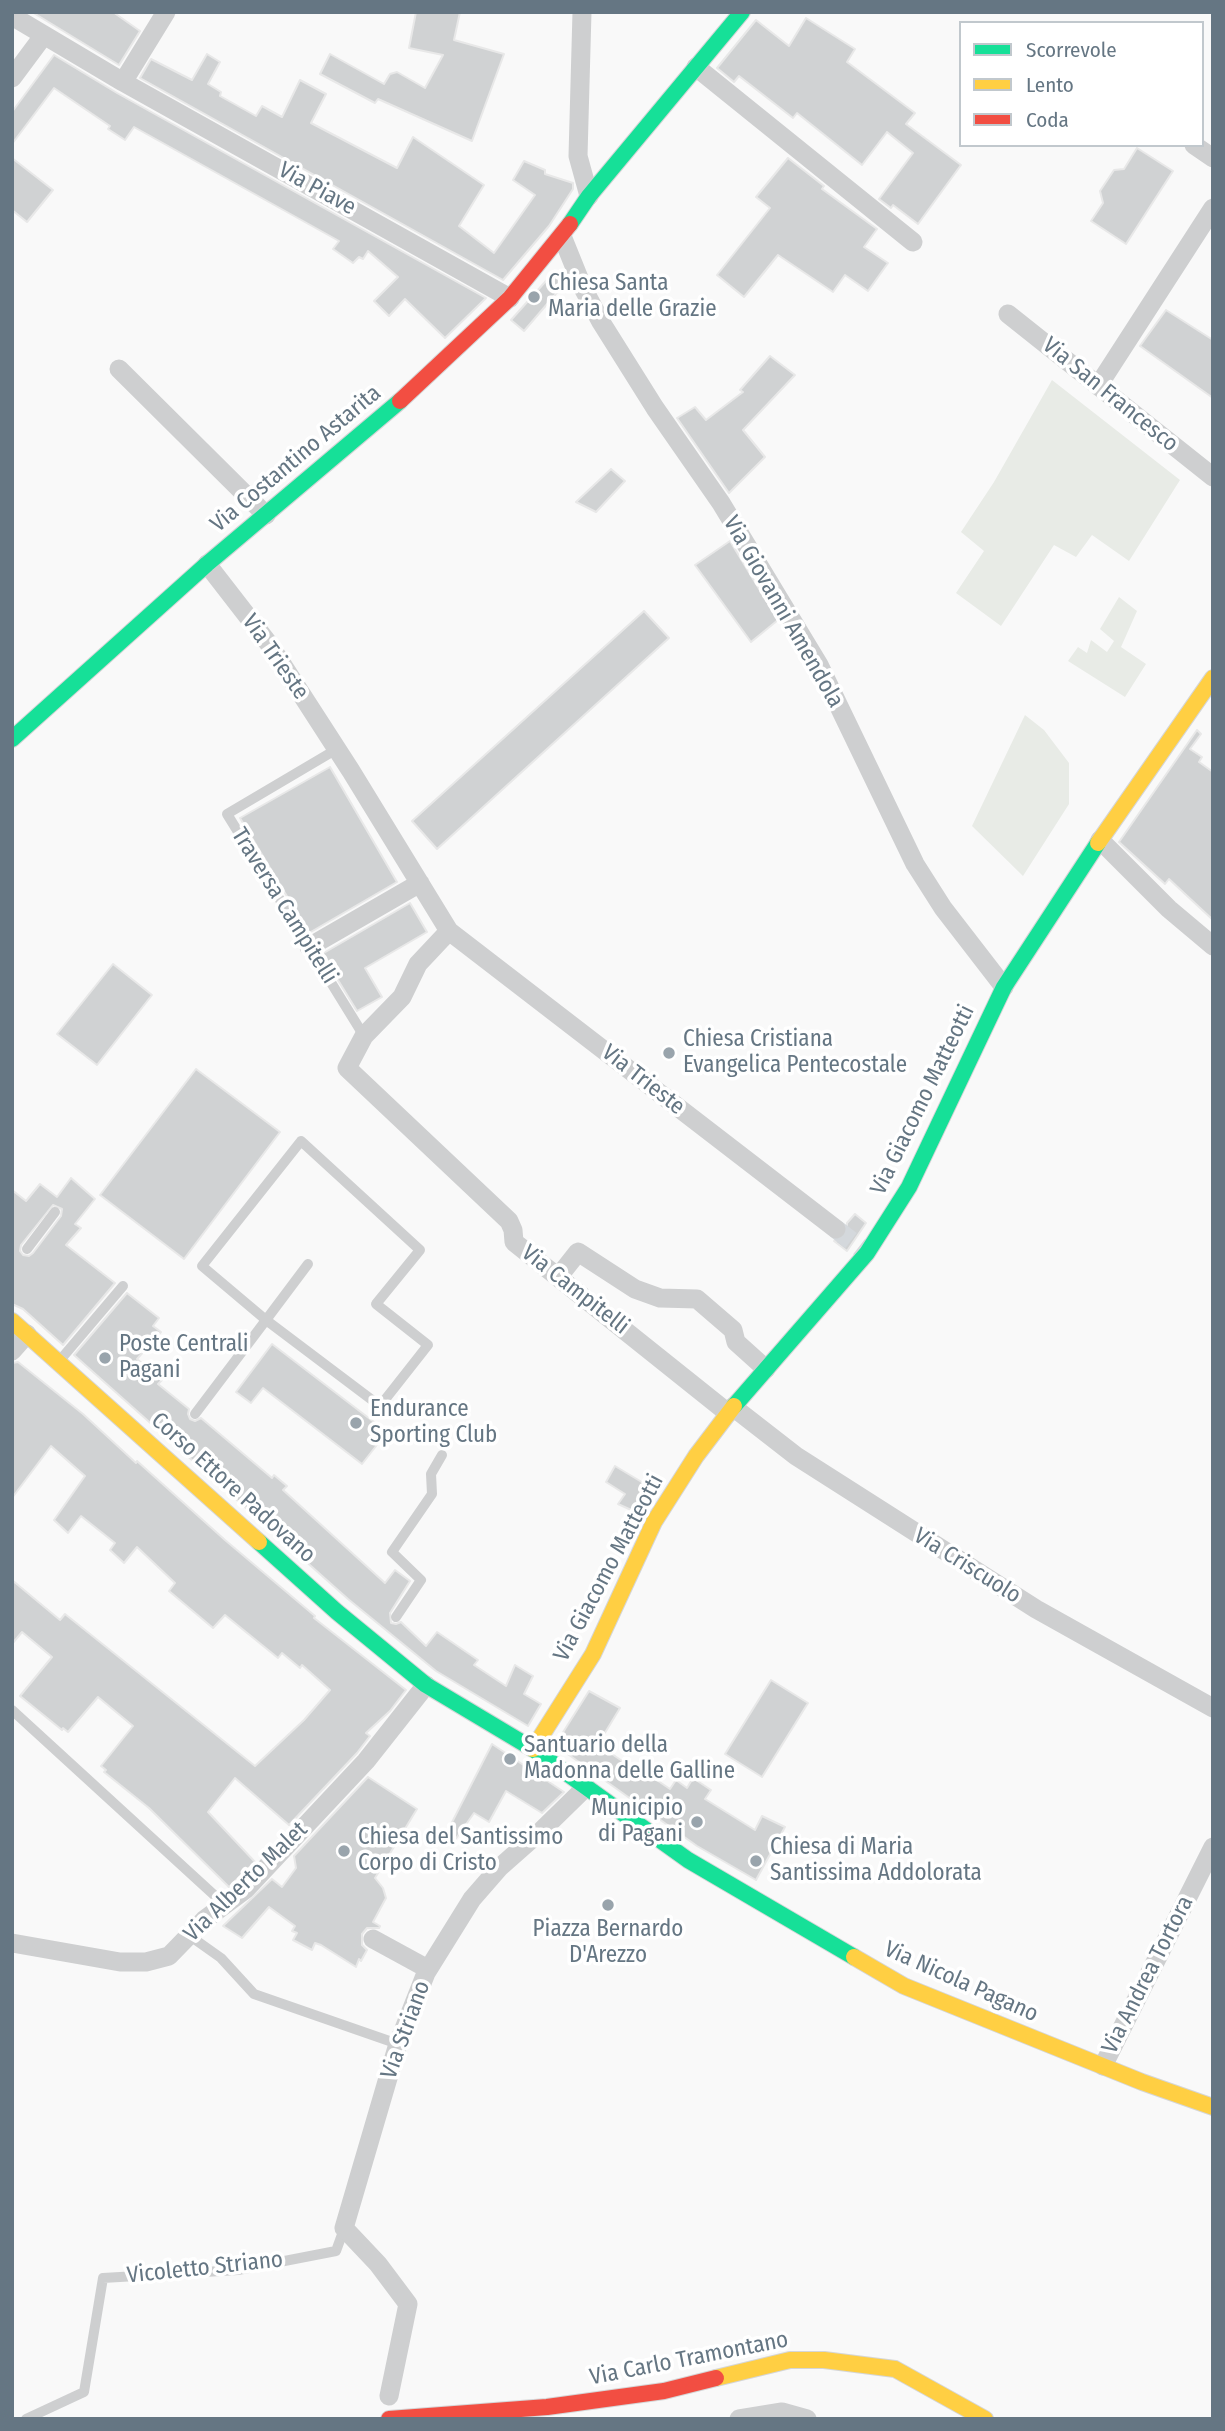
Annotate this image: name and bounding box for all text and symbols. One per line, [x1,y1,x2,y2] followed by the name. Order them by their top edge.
[959,21,1204,147] legend
[1026,37,1117,63] text: Scorrevole
[1026,72,1074,98] text: Lento
[1026,107,1069,133] text: Coda
[273,156,361,222] street label: Via Piave
[548,270,717,324] place label: Chiesa Santa Maria delle Grazie
[526,289,542,305] marker: Chiesa Santa Maria delle Grazie
[1037,332,1183,458] street label: Via San Francesco
[205,380,387,538] street label: Via Costantino Astarita
[717,511,849,713] street label: Via Giovanni Amendola
[236,609,314,705] street label: Via Trieste
[225,823,343,989] street label: Traversa Campitelli
[865,1001,981,1199] street label: Via Giacomo Matteotti
[683,1026,907,1080] place label: Chiesa Cristiana Evangelica Pentecostale
[596,1039,690,1121] street label: Via Trieste
[661,1045,677,1061] marker: Chiesa Cristiana Evangelica Pentecostale
[516,1239,634,1341] street label: Via Campitelli
[119,1331,249,1385] place label: Poste Centrali Pagani
[97,1350,113,1366] marker: Poste Centrali Pagani
[370,1396,497,1450] place label: Endurance Sporting Club
[145,1407,321,1569] street label: Corso Ettore Padovano
[348,1415,364,1431] marker: Endurance Sporting Club
[548,1470,670,1666] street label: Via Giacomo Matteotti
[908,1522,1026,1610] street label: Via Criscuolo
[524,1732,735,1786] place label: Santuario della Madonna delle Galline
[502,1751,518,1767] marker: Santuario della Madonna delle Galline
[591,1795,683,1849] place label: Municipio di Pagani
[689,1814,705,1830] marker: Municipio di Pagani
[179,1816,313,1948] street label: Via Alberto Malet
[358,1824,563,1878] place label: Chiesa del Santissimo Corpo di Cristo
[770,1834,982,1888] place label: Chiesa di Maria Santissima Addolorata
[336,1843,352,1859] marker: Chiesa del Santissimo Corpo di Cristo
[748,1853,764,1869] marker: Chiesa di Maria Santissima Addolorata
[1096,1892,1200,2058] street label: Via Andrea Tortora
[600,1897,616,1913] marker: Piazza Bernardo D'Arezzo
[533,1916,683,1970] place label: Piazza Bernardo D'Arezzo
[880,1936,1042,2028] street label: Via Nicola Pagano
[376,1977,436,2083] street label: Via Striano
[126,2246,284,2290] street label: Vicoletto Striano
[587,2326,791,2392] street label: Via Carlo Tramontano

